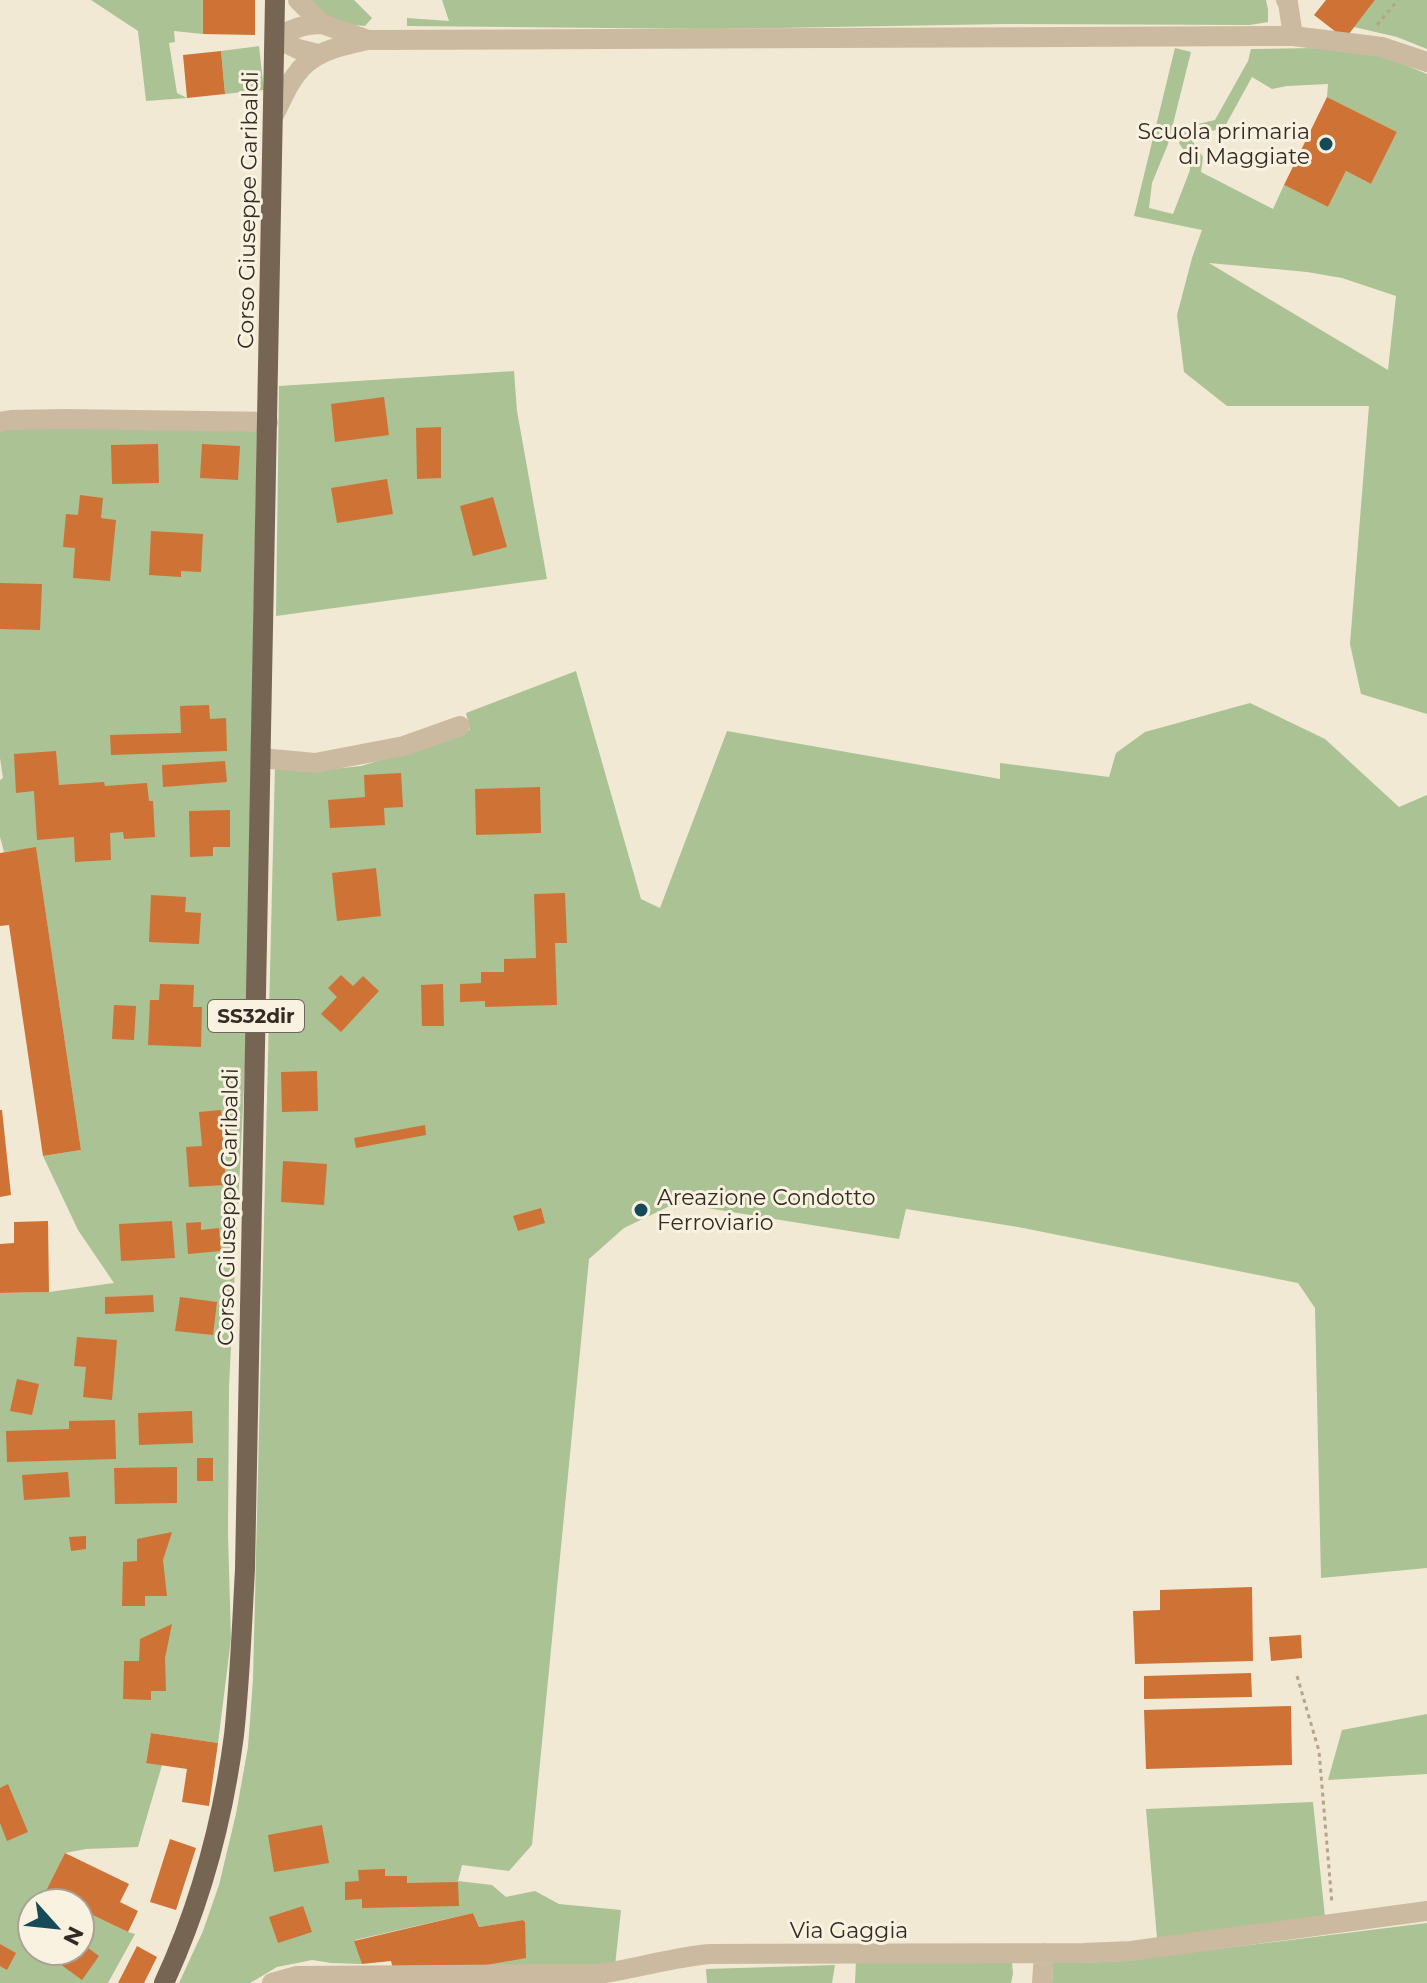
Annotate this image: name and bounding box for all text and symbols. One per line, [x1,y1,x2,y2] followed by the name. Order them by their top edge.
[232,71,264,349] street label: Corso Giuseppe Garibaldi
[1137,118,1310,170] place label: Scuola primaria di Maggiate
[1317,135,1335,153] marker: Scuola primaria di Maggiate
[208,1000,304,1032] road number: SS32dir
[212,1068,244,1346] street label: Corso Giuseppe Garibaldi
[657,1184,876,1236] place label: Areazione Condotto Ferroviario
[632,1201,650,1219] marker: Areazione Condotto Ferroviario
[16,1887,96,1967] north arrow
[790,1917,908,1944] street label: Via Gaggia
[57,1922,89,1950] text: N

